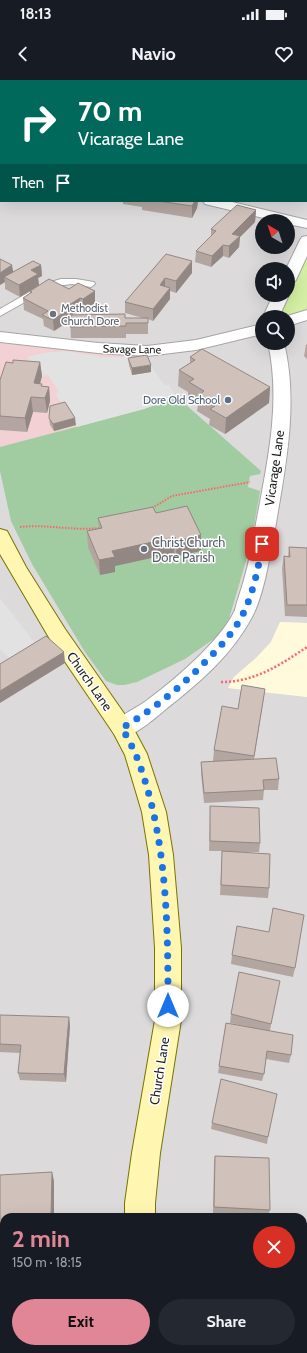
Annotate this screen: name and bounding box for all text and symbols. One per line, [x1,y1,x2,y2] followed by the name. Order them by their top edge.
[20,5,52,23] text: 18:13
[12,43,34,65] icon: back
[131,43,176,65] text: Navio
[273,43,295,65] icon: heart
[78,94,142,128] text: 70 m
[12,96,64,148] icon: right
[78,128,184,150] text: Vicarage Lane
[52,172,74,194] icon: arrive
[12,174,44,192] text: Then
[255,214,295,254] north arrow
[255,214,295,350] map controls
[255,262,295,302] button: sound
[61,301,120,328] place label: Methodist Church Dore
[48,309,58,319] marker: Methodist Church Dore
[255,310,295,350] button: search
[103,341,162,357] street label: Savage Lane
[143,393,220,407] place label: Dore Old School
[223,395,233,405] marker: Dore Old School
[261,429,287,507] street label: Vicarage Lane
[245,527,279,561] pin
[251,533,273,555] icon: arrive
[152,534,225,565] place label: Christ Church Dore Parish
[139,544,149,554] marker: Christ Church Dore Parish
[64,648,116,714] street label: Church Lane
[147,985,189,1027] position arrow
[146,1036,172,1106] street label: Church Lane
[12,1224,70,1253] text: 2 min
[253,1226,295,1268] button: close
[12,1254,82,1270] text: 150 m · 18:15
[12,1299,150,1345] button: Exit
[158,1299,295,1345] button: Share

